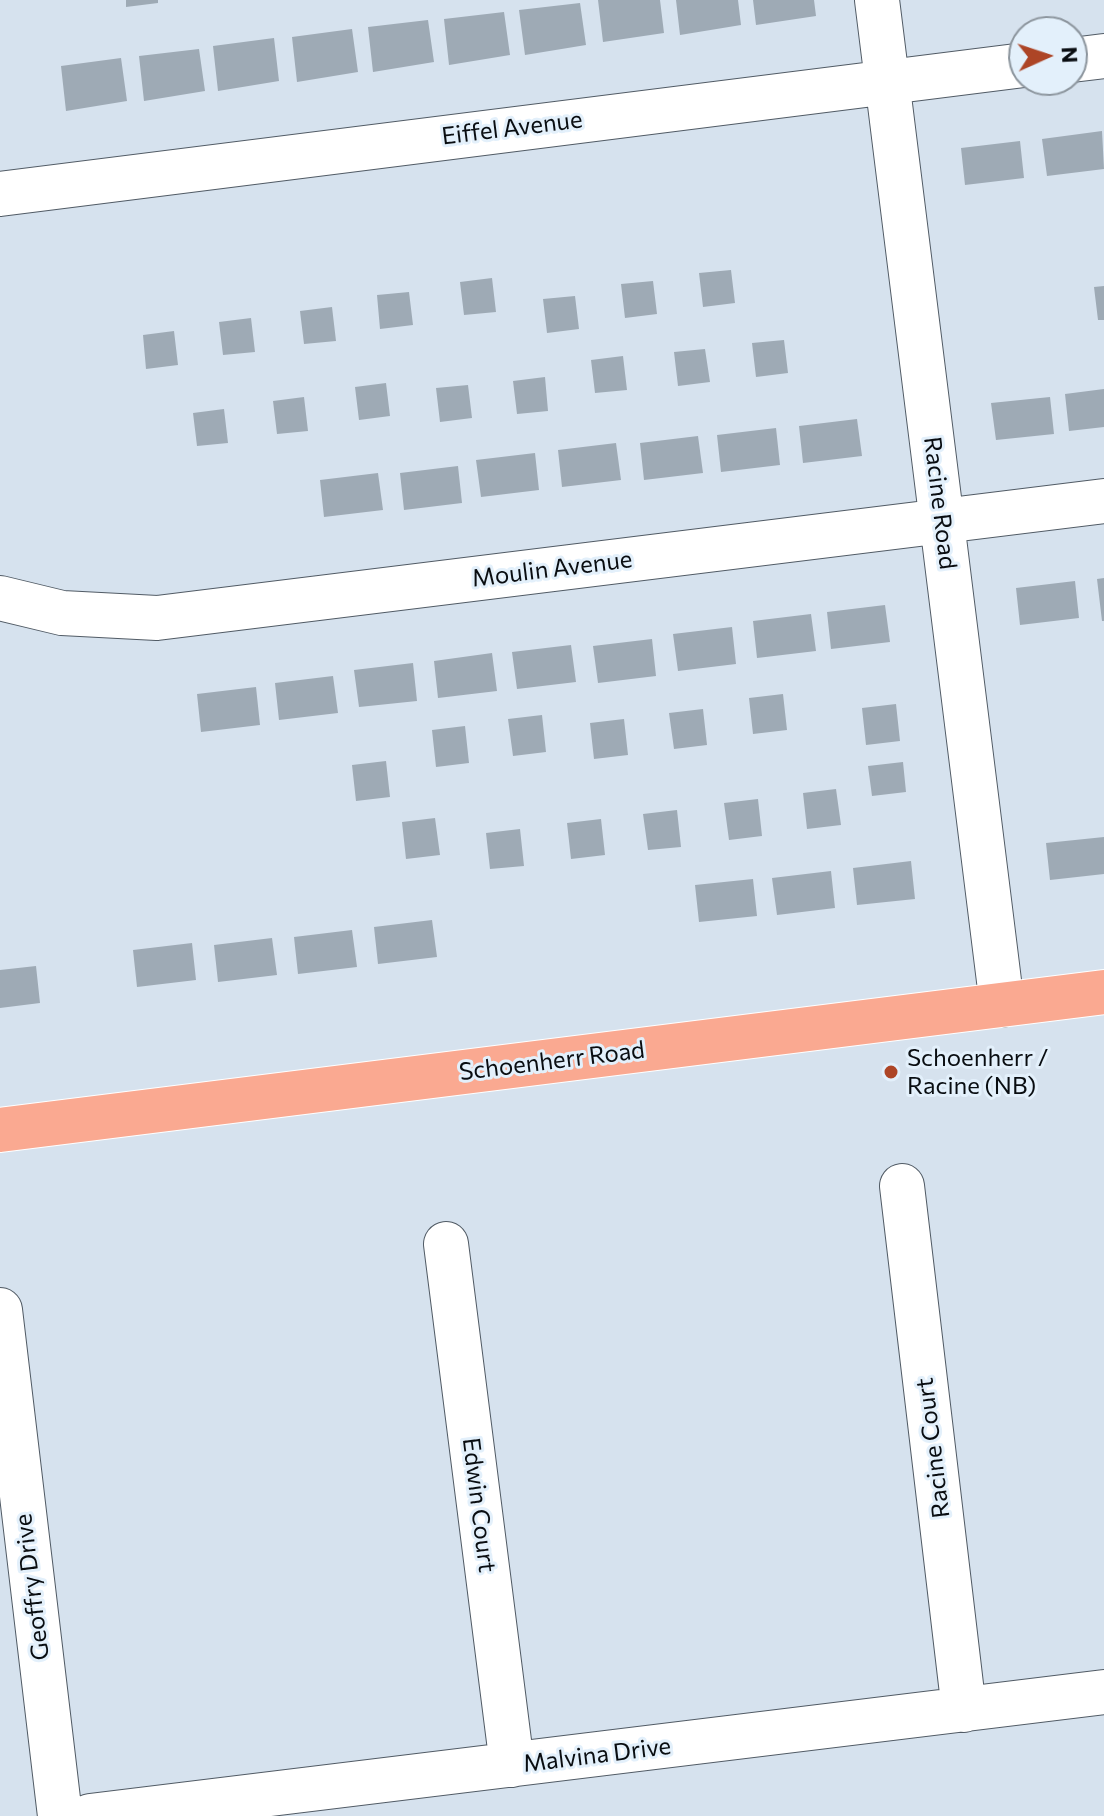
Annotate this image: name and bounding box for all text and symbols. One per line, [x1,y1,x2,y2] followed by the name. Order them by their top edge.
[1008,16,1088,96] north arrow
[1057,46,1084,64] text: N
[440,105,584,151] street label: Eiffel Avenue
[918,435,962,571] street label: Racine Road
[470,545,634,593] street label: Moulin Avenue
[458,1035,646,1087] street label: Schoenherr Road
[907,1044,1048,1100] place label: Schoenherr / Racine (NB)
[882,1063,900,1081] marker: Schoenherr / Racine (NB)
[910,1376,956,1520] street label: Racine Court
[456,1436,502,1574] street label: Edwin Court
[9,1512,55,1662] street label: Geoffry Drive
[521,1732,673,1778] street label: Malvina Drive

